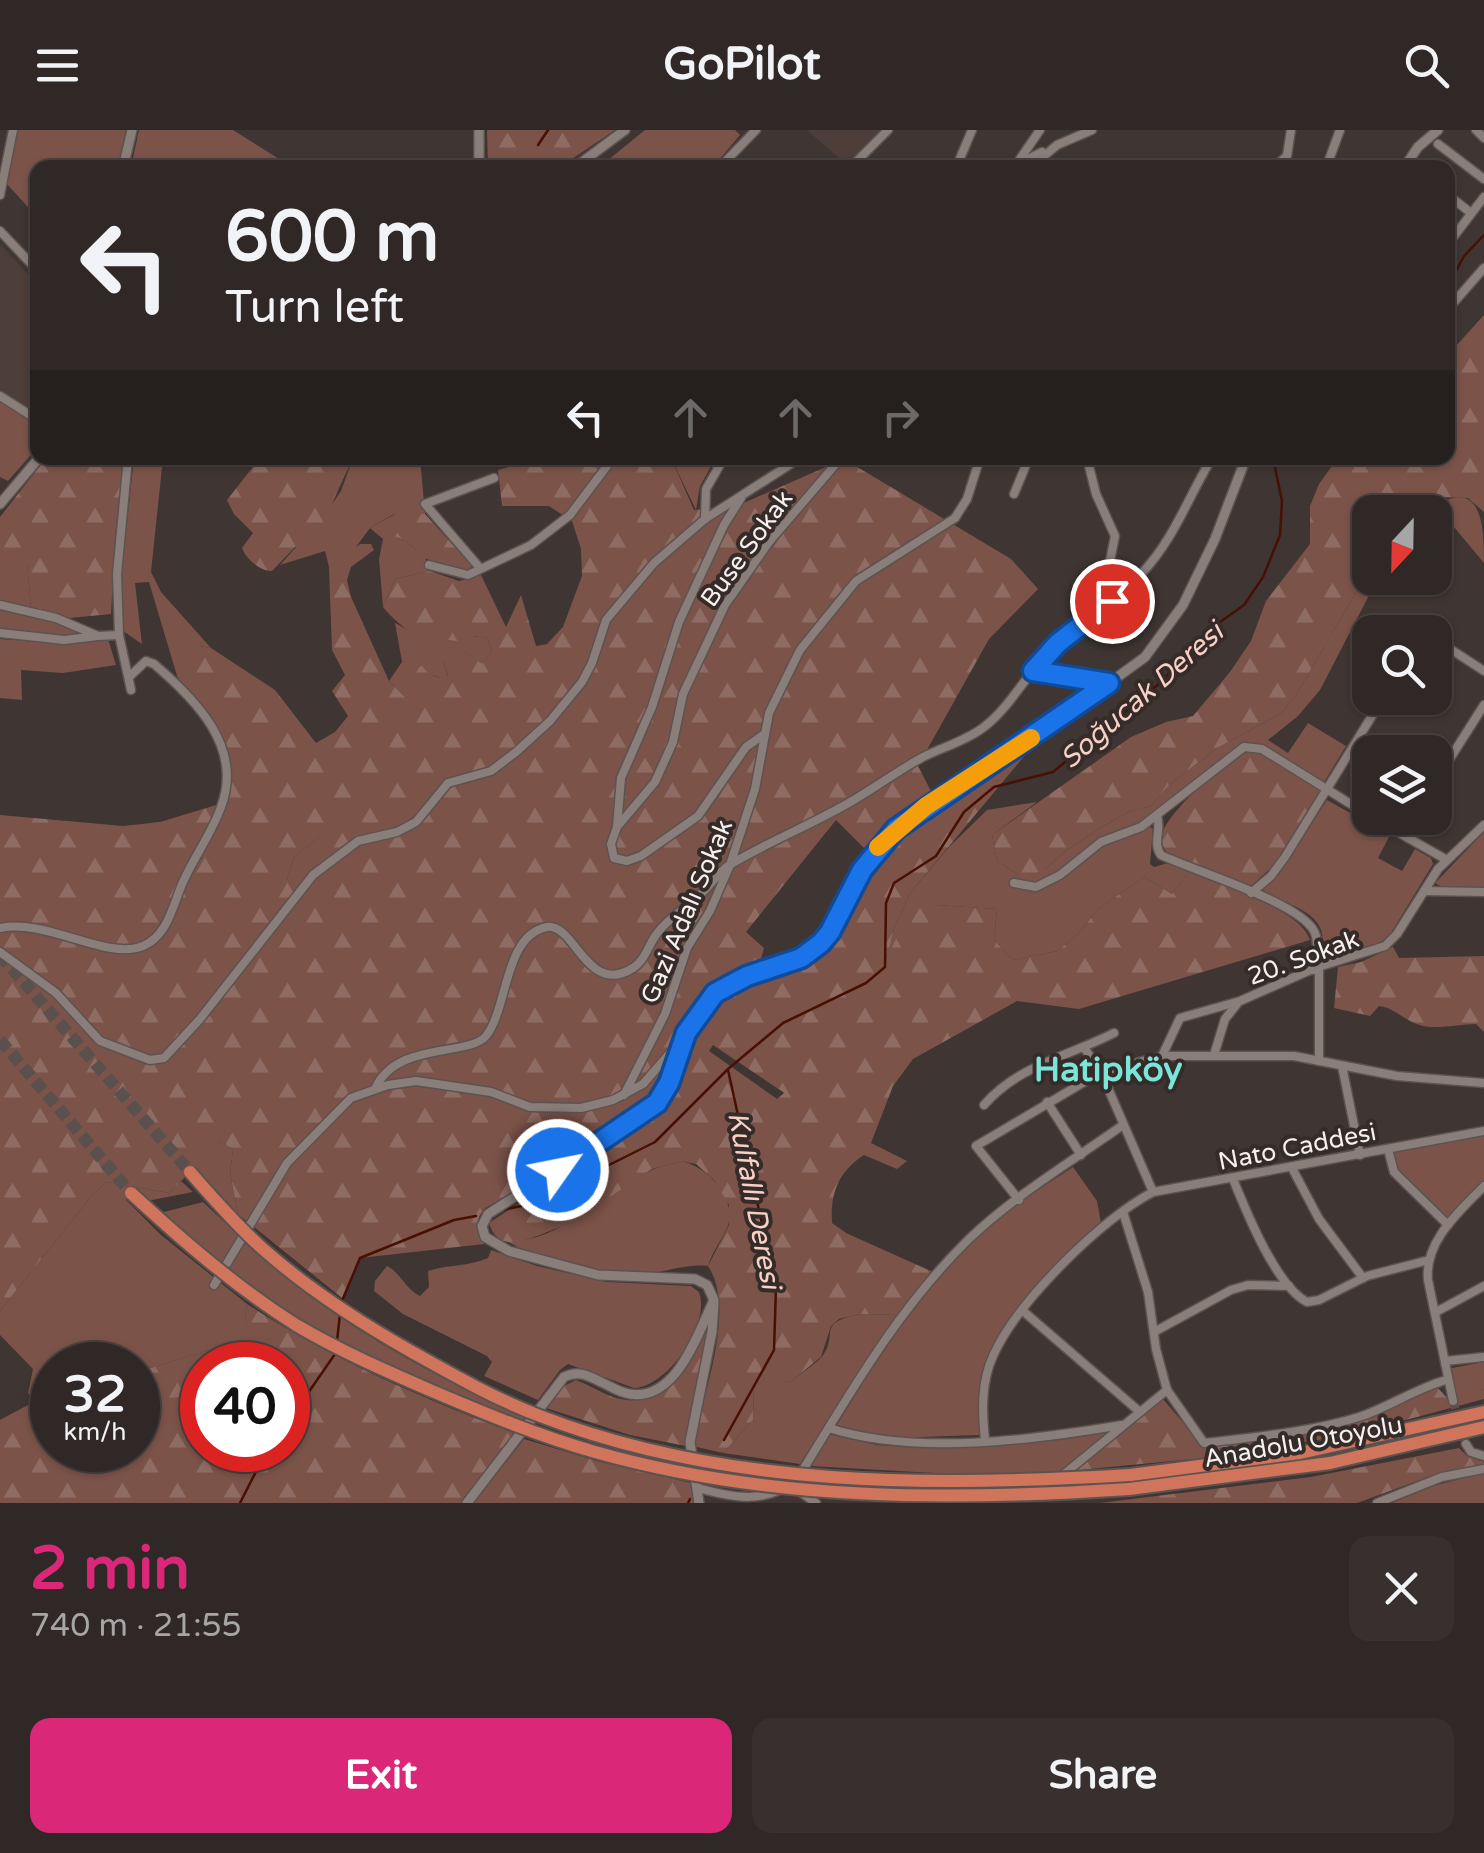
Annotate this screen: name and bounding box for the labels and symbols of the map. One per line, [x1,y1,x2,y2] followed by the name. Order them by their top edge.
[695,484,799,613] street label: Buse Sokak
[1352,495,1452,595] north arrow
[1070,559,1155,644] pin
[1053,614,1232,776] water label: Soğucak Deresi
[635,815,739,1008] street label: Gazi Adalı Sokak
[1244,924,1363,992] street label: 20. Sokak
[1034,1049,1182,1091] district label: Hatipköy
[720,1109,788,1295] water label: Kulfallı Deresi
[1216,1117,1379,1177] street label: Nato Caddesi
[506,1118,610,1222] position arrow
[180,1342,310,1472] speed limit sign: 40
[1201,1410,1405,1474] street label: Anadolu Otoyolu

